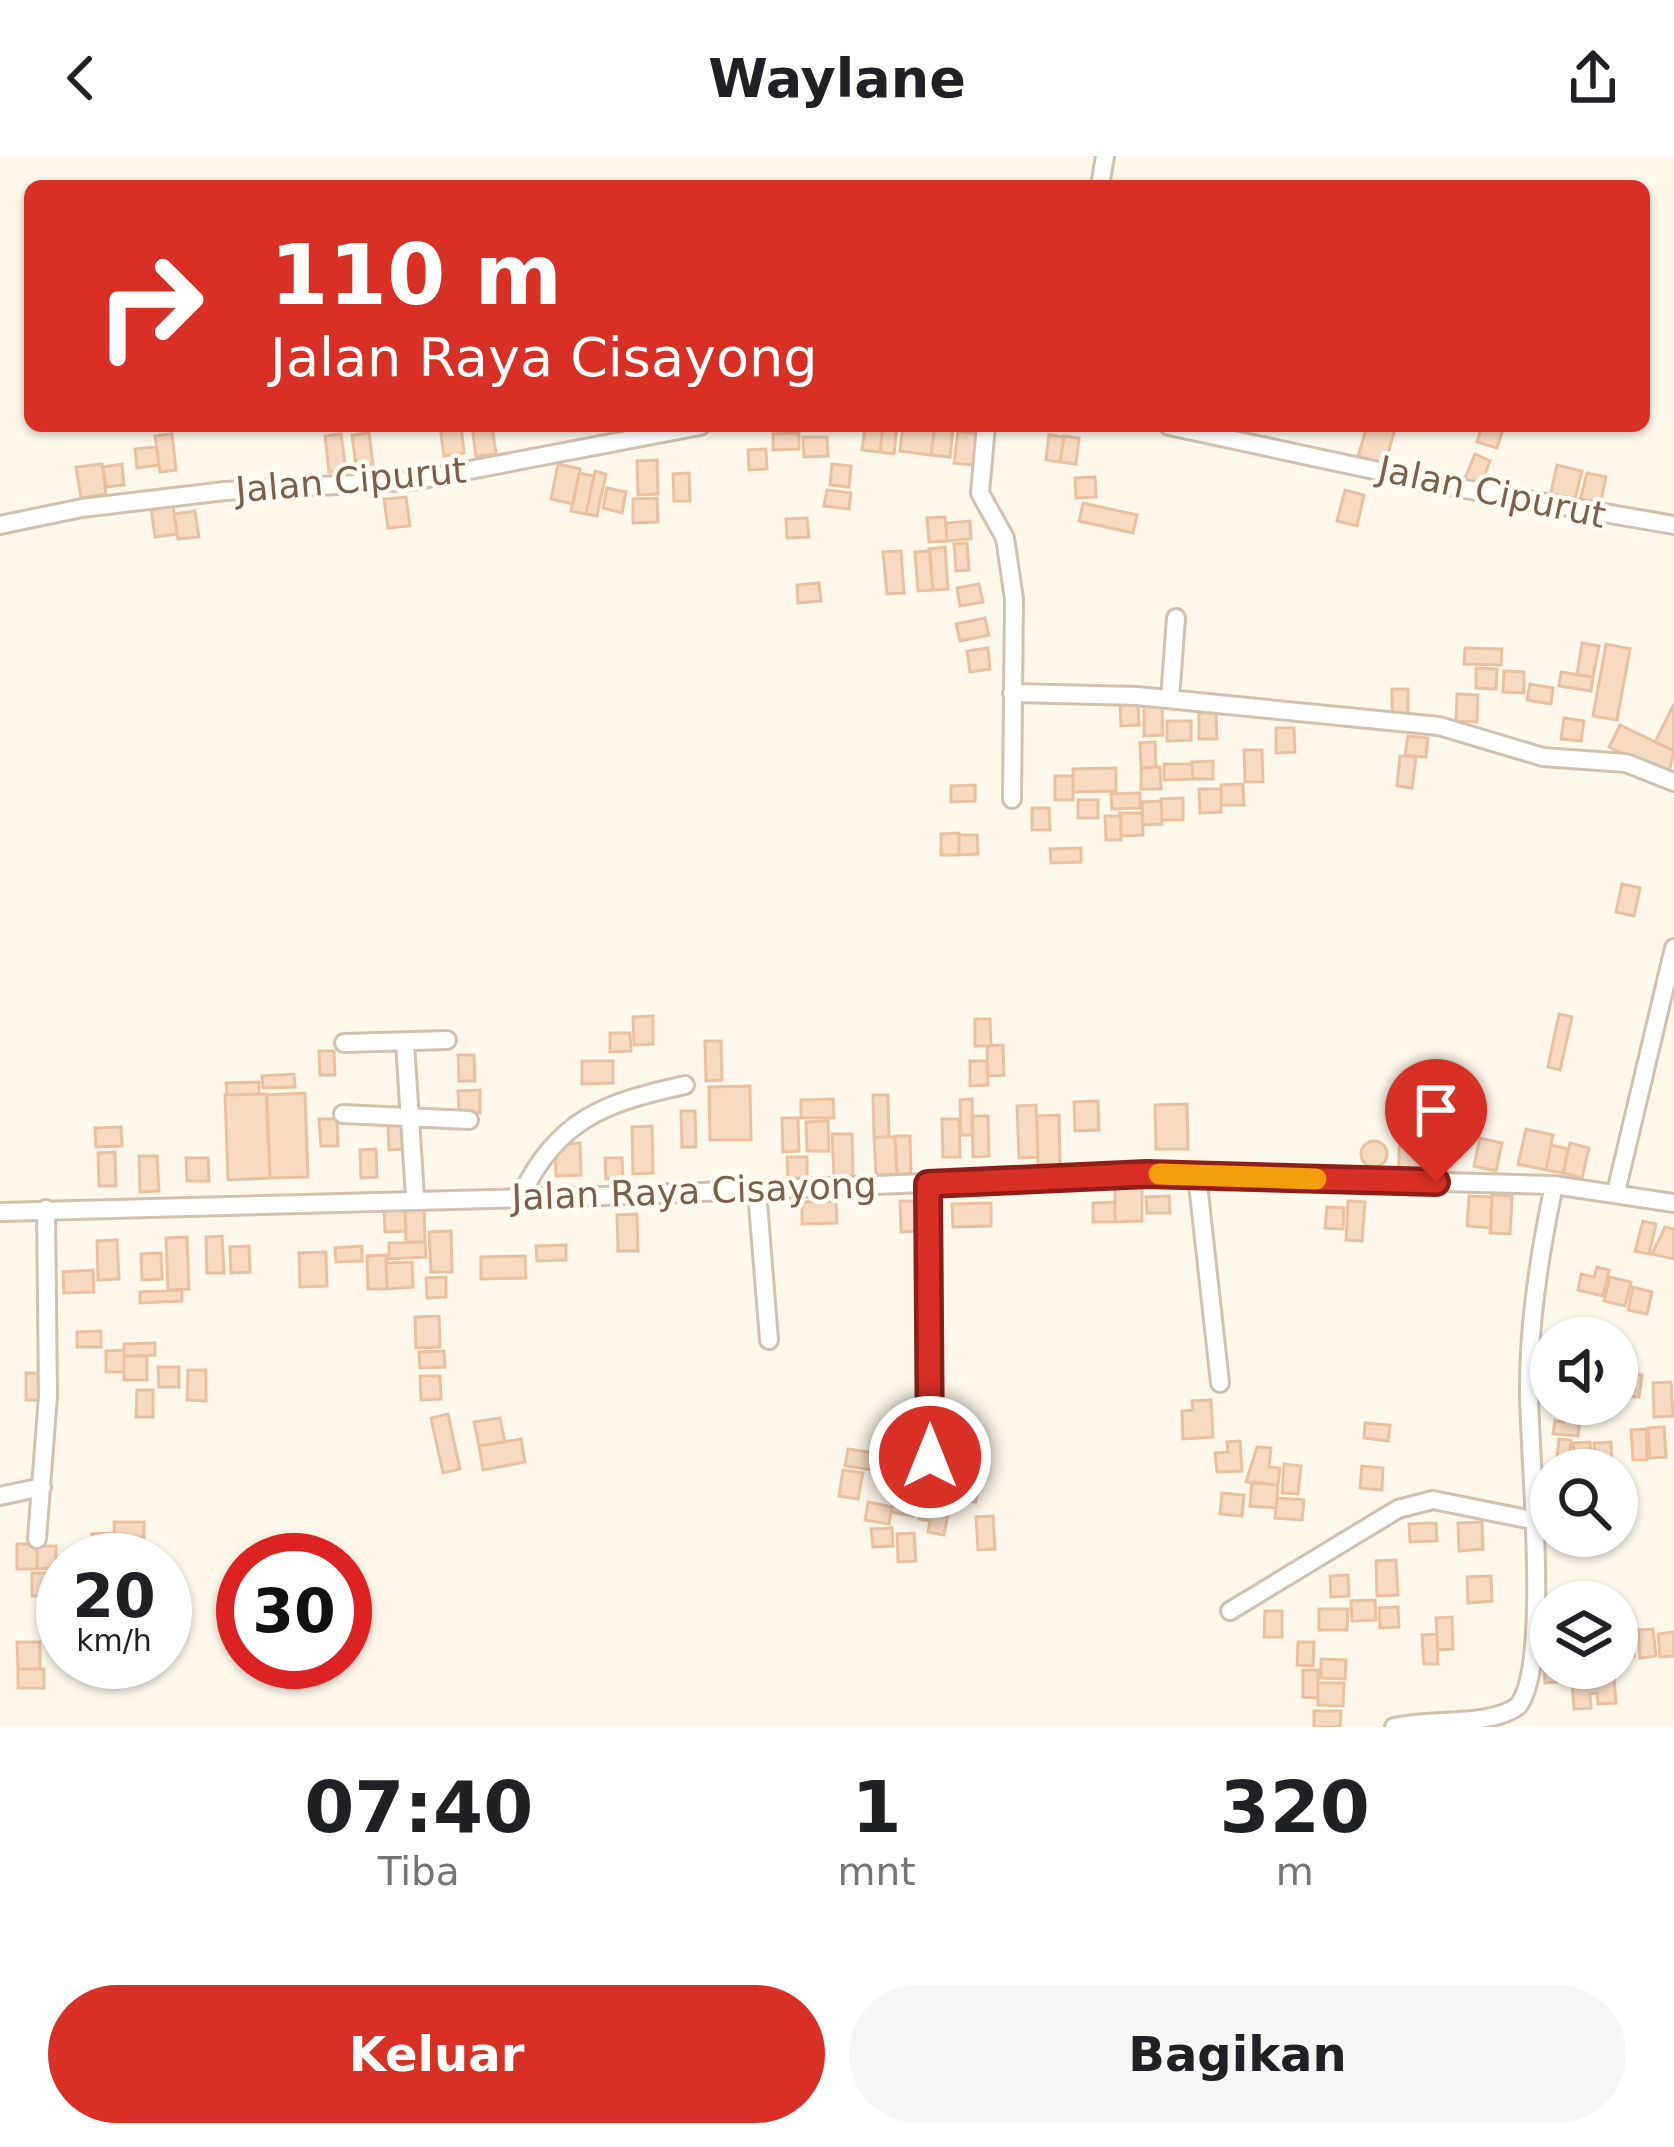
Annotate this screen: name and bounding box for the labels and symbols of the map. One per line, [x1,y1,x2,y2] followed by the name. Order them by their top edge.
[1373,447,1610,536] street label: Jalan Cipurut
[232,449,468,511] street label: Jalan Cipurut
[1385,1059,1487,1182] pin
[509,1164,877,1218] street label: Jalan Raya Cisayong
[867,1394,993,1520] position arrow
[216,1533,372,1689] speed limit sign: 30

